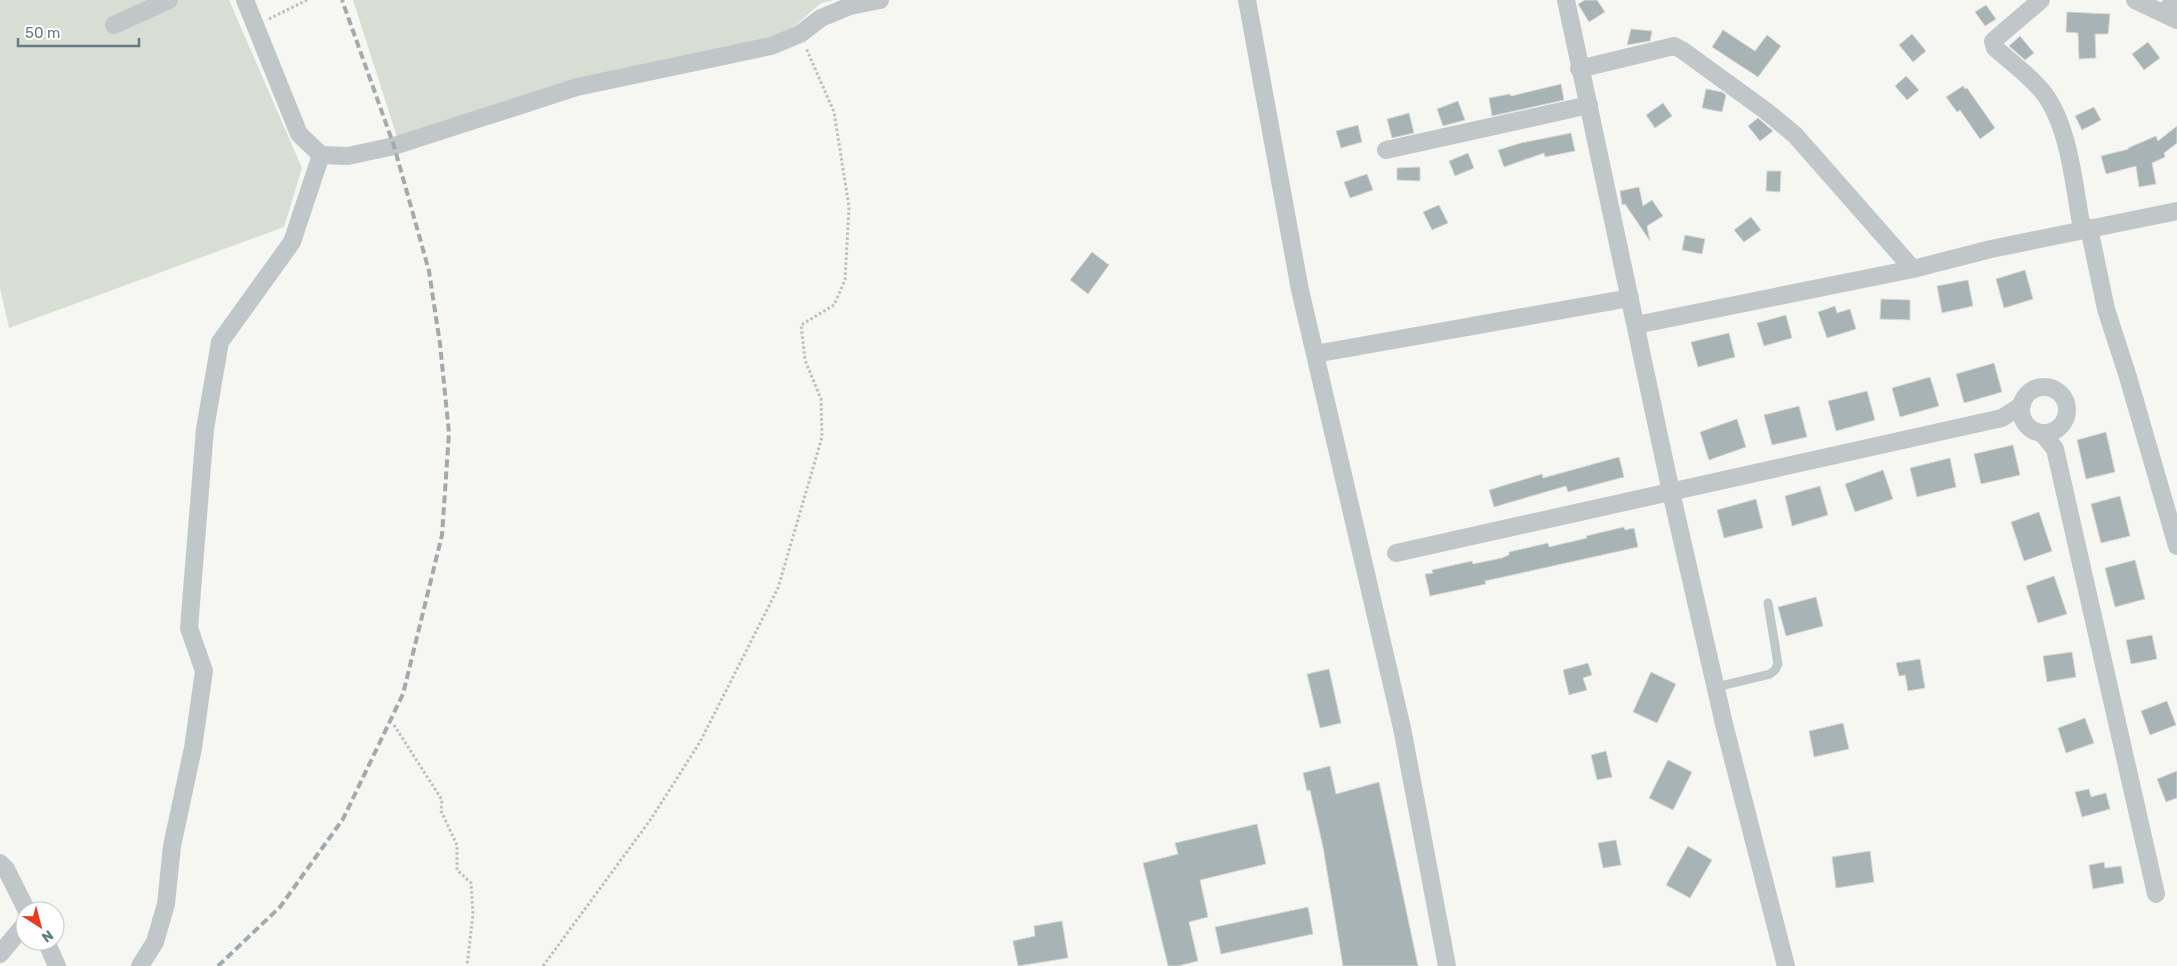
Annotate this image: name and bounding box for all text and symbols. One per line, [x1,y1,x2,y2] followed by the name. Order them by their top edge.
[18,15,139,47] scale bar
[25,24,60,42] text: 50 m
[15,901,65,951] north arrow
[38,926,56,946] text: N

